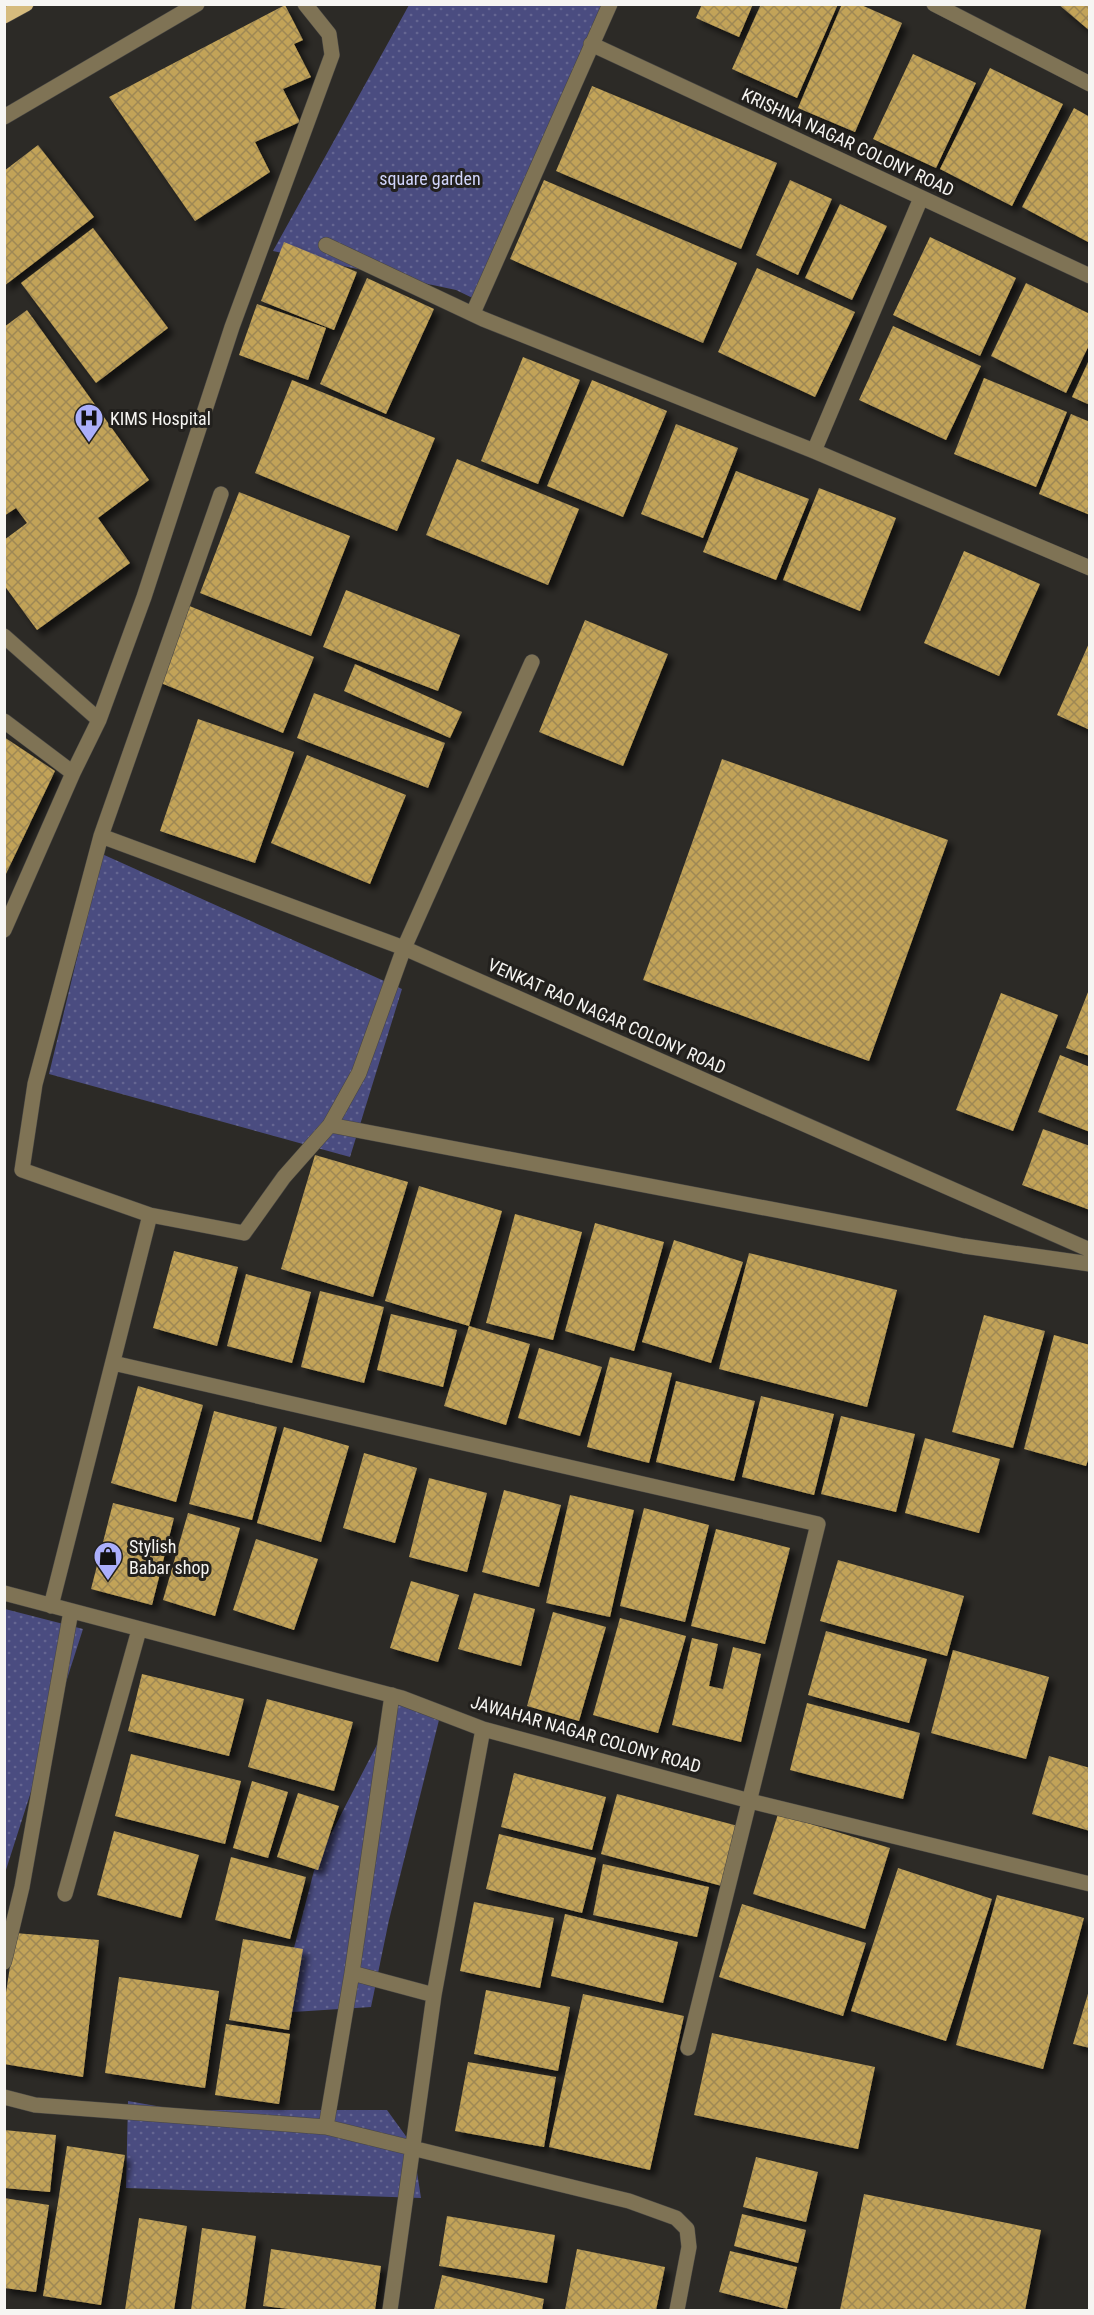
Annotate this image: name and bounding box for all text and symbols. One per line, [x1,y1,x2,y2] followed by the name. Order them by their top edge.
[739,84,957,200] street label: KRISHNA NAGAR COLONY ROAD
[379,168,481,189] park label: square garden
[73,402,105,444] hospital icon: KIMS Hospital
[110,408,211,429] place label: KIMS Hospital
[485,954,729,1078] street label: VENKAT RAO NAGAR COLONY ROAD
[129,1536,209,1578] place label: Stylish Babar shop
[92,1540,124,1582] shop icon: Stylish Babar shop
[468,1691,704,1777] street label: JAWAHAR NAGAR COLONY ROAD

